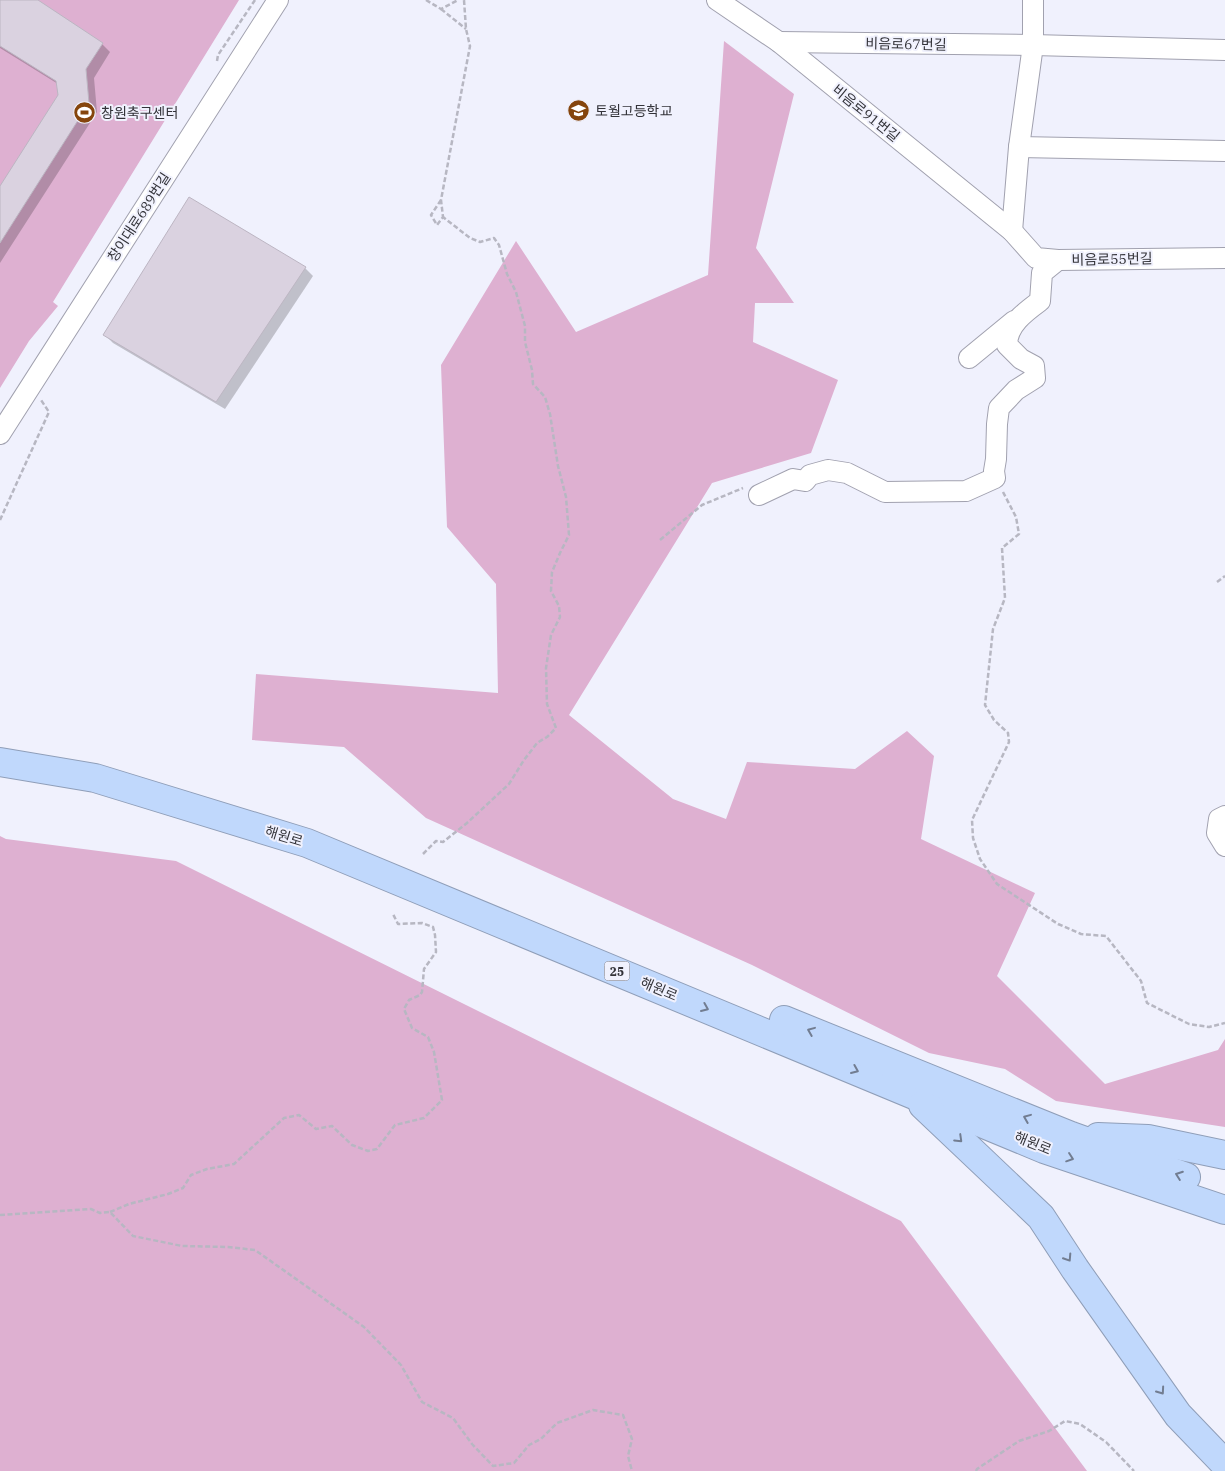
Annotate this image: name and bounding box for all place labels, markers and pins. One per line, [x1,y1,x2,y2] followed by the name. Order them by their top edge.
[567,99,591,123] school or university icon: 토월고등학교
[73,101,97,125] sports icon: 창원축구센터
[595,102,672,120] place label: 토월고등학교
[101,104,178,122] place label: 창원축구센터

